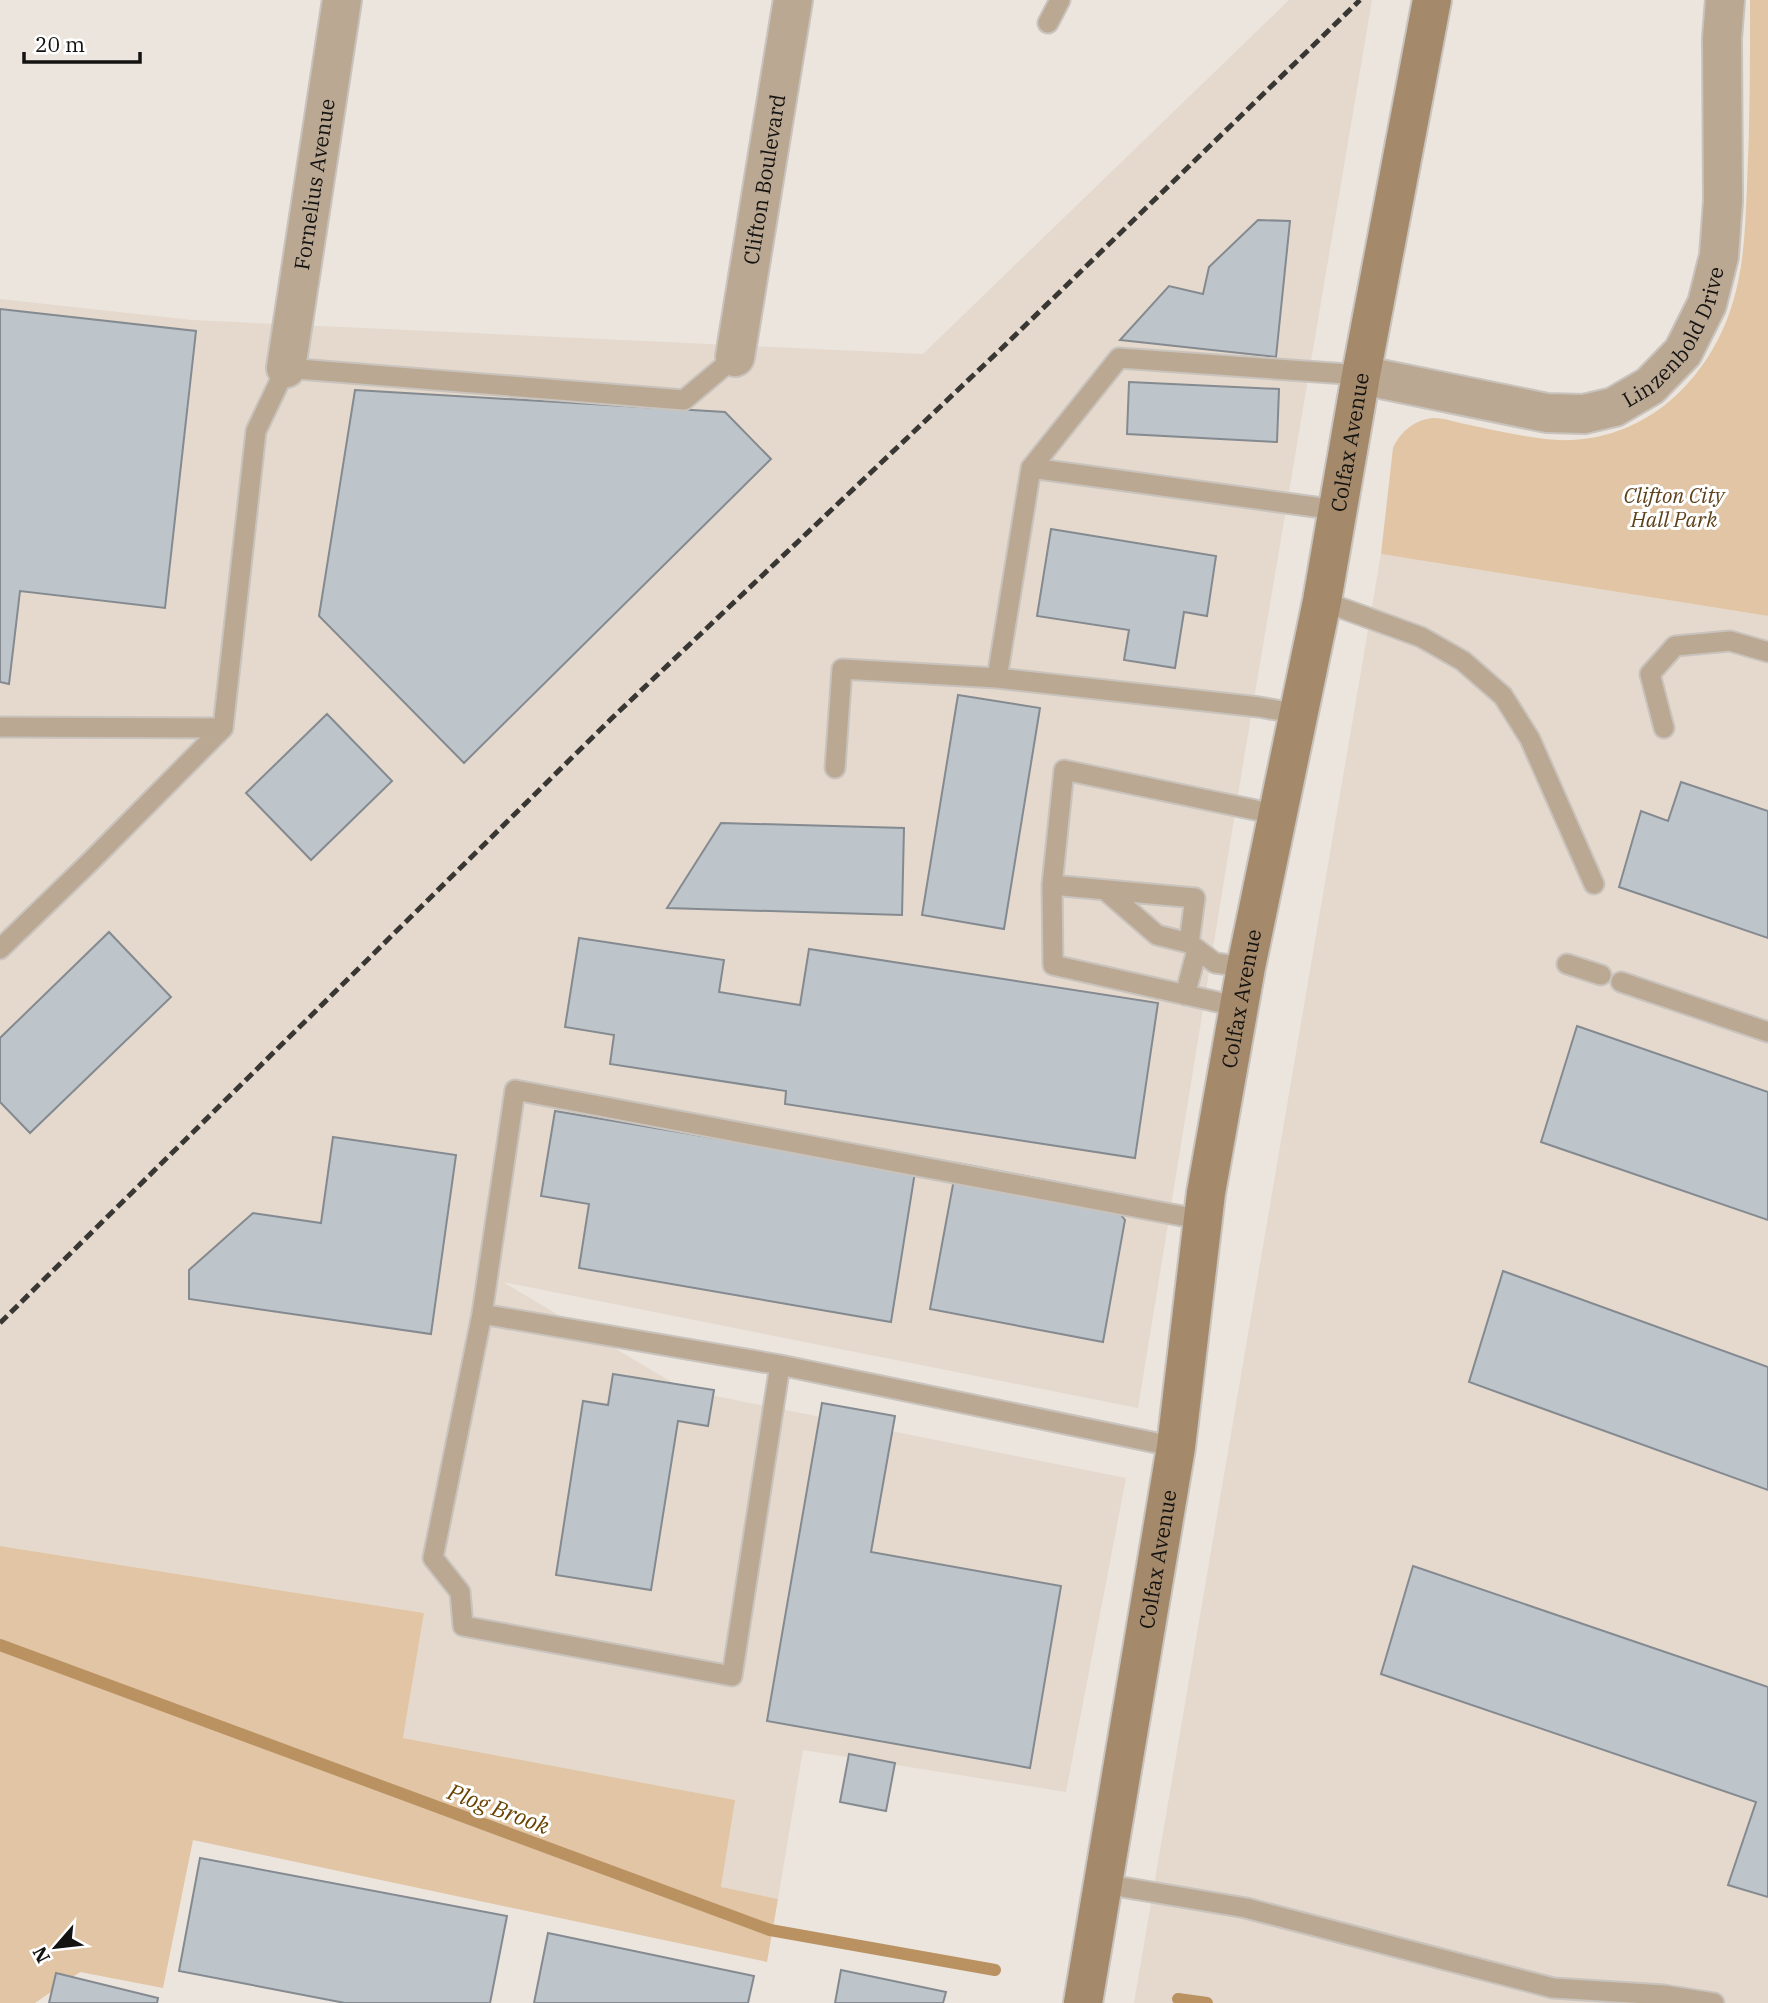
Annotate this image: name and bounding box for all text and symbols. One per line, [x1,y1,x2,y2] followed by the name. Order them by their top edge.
[24,21,140,65] scale bar
[35,30,85,58] text: 20 m
[736,92,792,267] street label: Clifton Boulevard
[287,96,341,272] street label: Fornelius Avenue
[1617,263,1730,413] street label: Linzenbold Drive
[1324,370,1375,514] street label: Colfax Avenue
[1624,481,1727,533] park label: Clifton City Hall Park
[1214,927,1268,1070] street label: Colfax Avenue
[1132,1487,1183,1631] street label: Colfax Avenue
[443,1775,555,1841] water label: Plog Brook
[21,1912,91,1982] north arrow
[27,1943,55,1967] text: N

